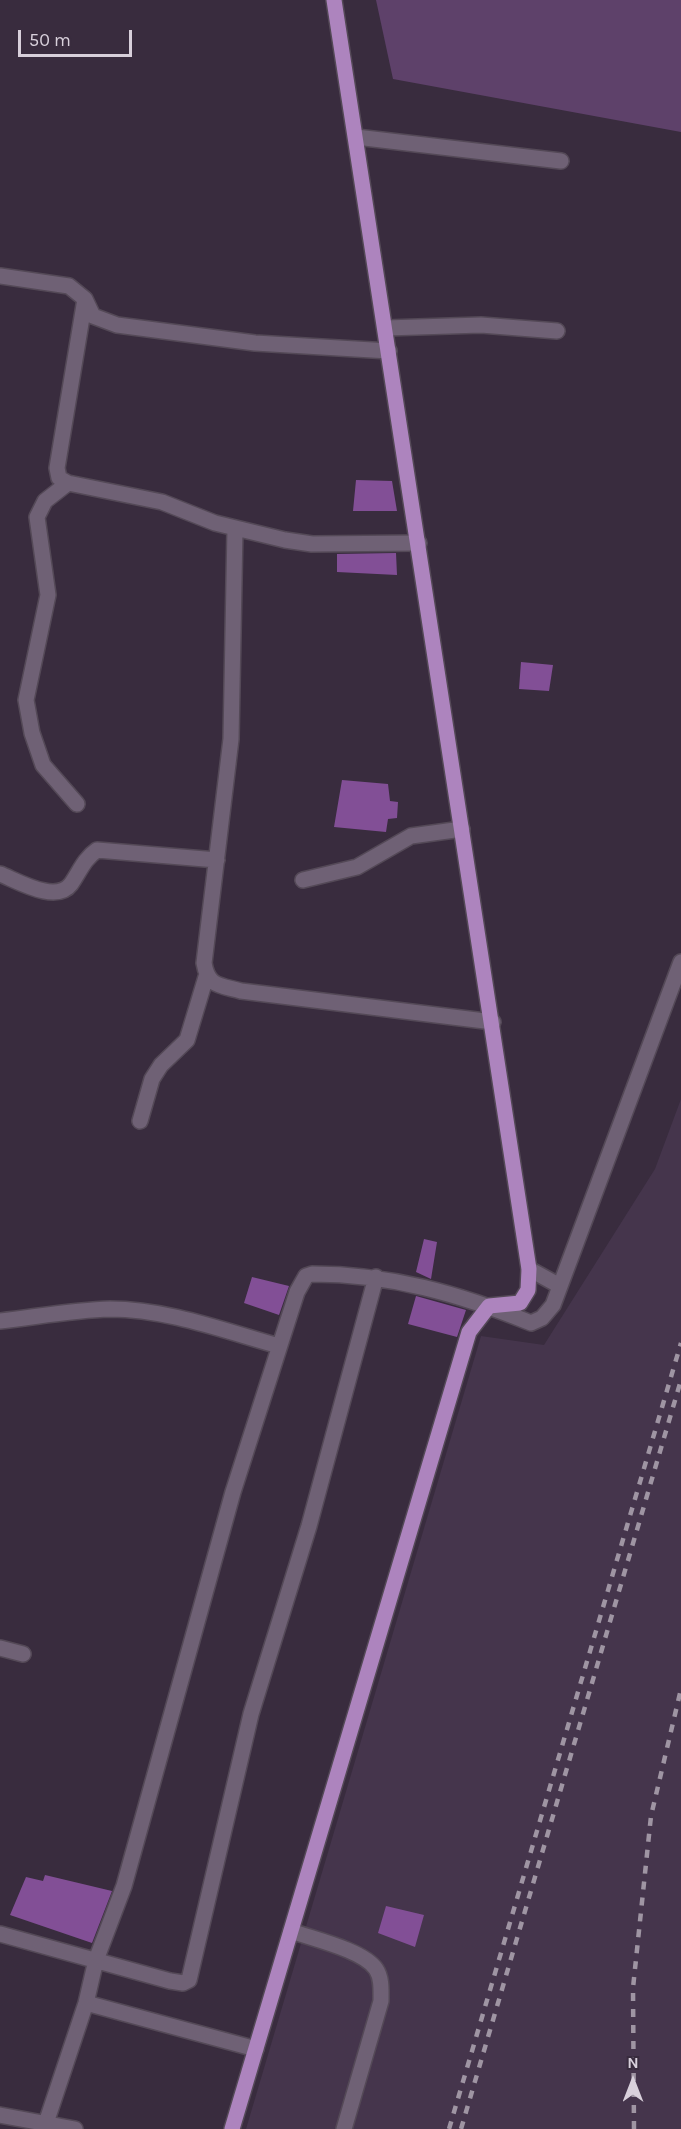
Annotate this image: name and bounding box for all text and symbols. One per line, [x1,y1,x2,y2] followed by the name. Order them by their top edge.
[21,18,135,56] scale bar
[29,29,71,51] text: 50 m
[603,2051,663,2111] north arrow
[627,2053,639,2072] text: N

